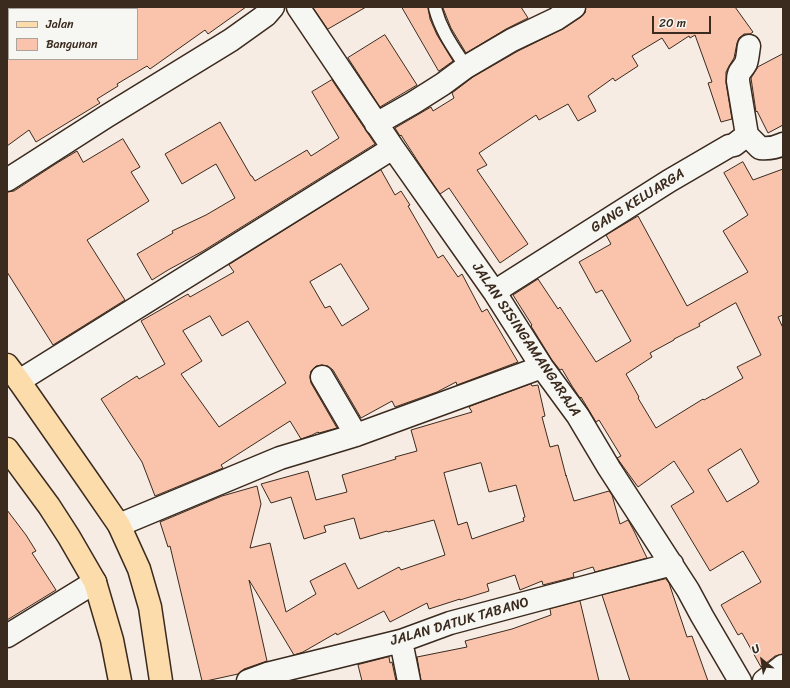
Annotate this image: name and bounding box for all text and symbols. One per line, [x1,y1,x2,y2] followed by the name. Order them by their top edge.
[8,8,138,60] legend
[654,8,713,34] scale bar
[659,12,686,34] text: 20 m
[46,13,74,35] text: Jalan
[46,33,98,55] text: Bangunan
[588,165,688,237] street label: GANG KELUARGA
[468,260,584,420] street label: JALAN SISINGAMANGARAJA
[389,594,531,650] street label: JALAN DATUK TABANO
[748,639,764,659] text: U
[742,640,782,680] north arrow

